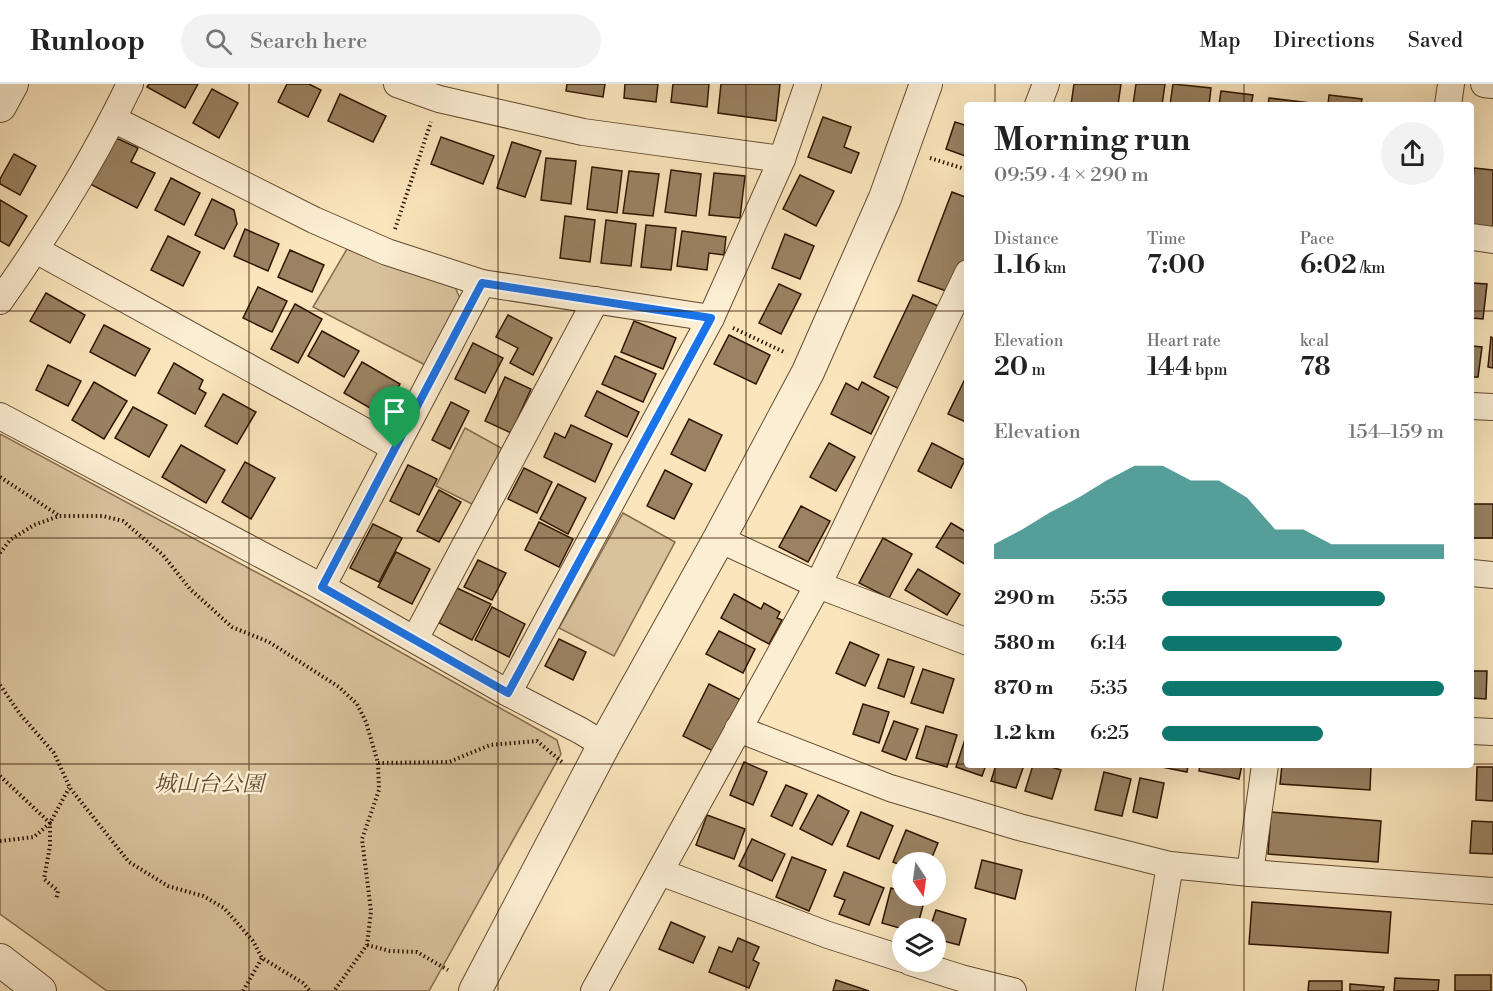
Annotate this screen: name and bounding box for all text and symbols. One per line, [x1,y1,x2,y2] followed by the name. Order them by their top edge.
[181,14,601,68] search box
[30,24,145,59] text: Runloop
[202,25,235,58] icon: search
[250,28,367,55] text: Search here
[1199,28,1241,54] text: Map
[1274,28,1375,54] text: Directions
[1408,28,1463,54] text: Saved
[994,120,1191,161] text: Morning run
[1381,122,1444,185] button: share
[994,163,1149,188] text: 09:59 · 4 × 290 m
[994,229,1059,249] text: Distance
[1147,229,1186,249] text: Time
[1300,229,1334,249] text: Pace
[994,249,1041,281] text: 1.16
[1147,249,1205,281] text: 7:00
[1300,249,1357,281] text: 6:02
[1041,258,1066,278] text: km
[1357,258,1385,278] text: /km
[994,331,1063,351] text: Elevation
[1147,331,1221,351] text: Heart rate
[1300,331,1329,351] text: kcal
[994,351,1028,383] text: 20
[1147,351,1192,383] text: 144
[1300,351,1331,383] text: 78
[1028,360,1045,380] text: m
[1192,360,1228,380] text: bpm
[369,386,420,448] pin
[378,395,411,428] icon: arrive
[994,420,1081,445] text: Elevation
[1348,420,1444,445] text: 154–159 m
[994,586,1055,611] text: 290 m
[1090,586,1128,611] text: 5:55
[994,631,1055,656] text: 580 m
[1090,631,1126,656] text: 6:14
[994,676,1053,701] text: 870 m
[1090,676,1128,701] text: 5:35
[994,721,1056,746] text: 1.2 km
[1090,721,1129,746] text: 6:25
[154,771,267,798] park label: 城山台公園
[892,852,946,906] north arrow
[892,852,946,972] map controls
[892,918,946,972] button: layers

